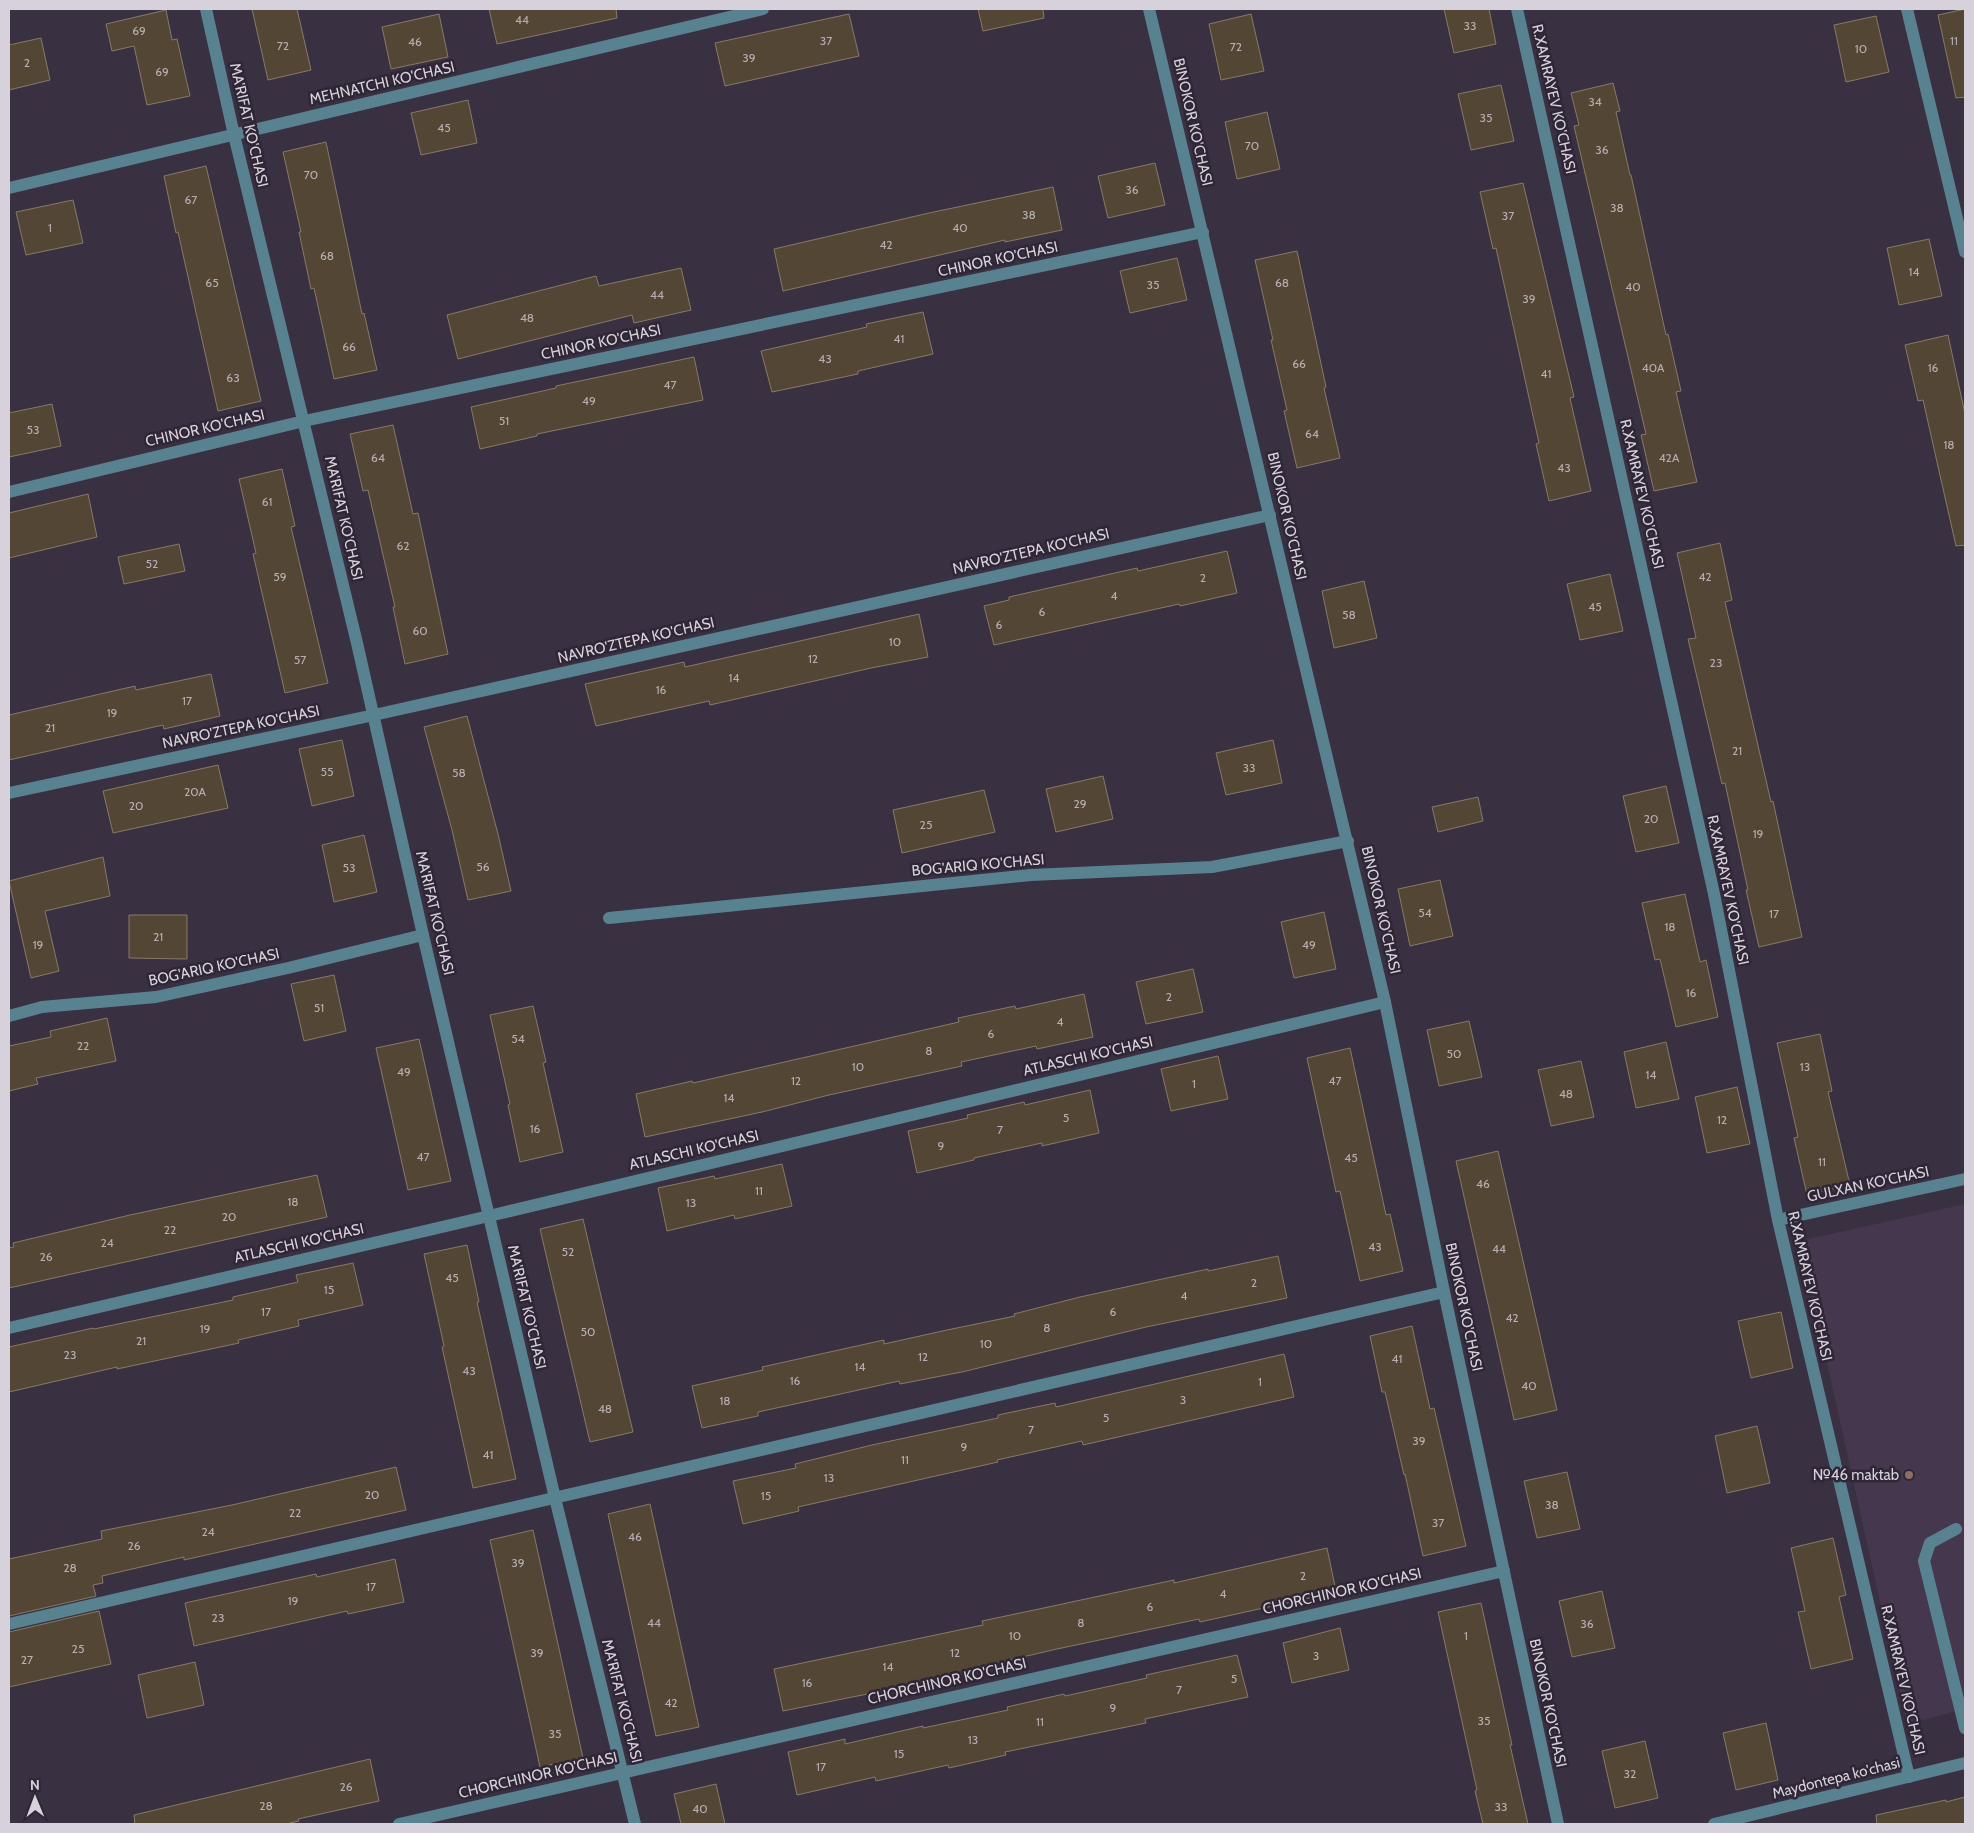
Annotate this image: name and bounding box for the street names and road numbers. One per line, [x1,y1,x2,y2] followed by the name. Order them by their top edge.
[1528,22,1580,176] street label: R.XAMRAYEV KO'CHASI
[1170,56,1216,188] street label: BINOKOR KO'CHASI
[308,58,456,108] street label: MEHNATCHI KO'CHASI
[226,61,272,189] street label: MA'RIFAT KO'CHASI
[936,238,1060,280] street label: CHINOR KO'CHASI
[539,321,663,363] street label: CHINOR KO'CHASI
[144,406,266,450] street label: CHINOR KO'CHASI
[1616,417,1668,571] street label: R.XAMRAYEV KO'CHASI
[1264,450,1310,582] street label: BINOKOR KO'CHASI
[321,454,367,582] street label: MA'RIFAT KO'CHASI
[951,524,1111,578] street label: NAVRO'ZTEPA KO'CHASI
[556,613,716,667] street label: NAVRO'ZTEPA KO'CHASI
[161,702,321,752] street label: NAVRO'ZTEPA KO'CHASI
[1703,813,1753,967] street label: R.XAMRAYEV KO'CHASI
[1358,844,1404,976] street label: BINOKOR KO'CHASI
[412,849,458,977] street label: MA'RIFAT KO'CHASI
[911,850,1045,880] street label: BOG'ARIQ KO'CHASI
[147,944,281,990] street label: BOG'ARIQ KO'CHASI
[1021,1032,1155,1080] street label: ATLASCHI KO'CHASI
[627,1126,761,1174] street label: ATLASCHI KO'CHASI
[1805,1162,1931,1206] street label: GULXAN KO'CHASI
[1784,1209,1836,1363] street label: R.XAMRAYEV KO'CHASI
[232,1219,366,1267] street label: ATLASCHI KO'CHASI
[1442,1241,1486,1373] street label: BINOKOR KO'CHASI
[504,1243,550,1371] street label: MA'RIFAT KO'CHASI
[1261,1564,1423,1618] street label: CHORCHINOR KO'CHASI
[1877,1603,1929,1757] street label: R.XAMRAYEV KO'CHASI
[598,1637,646,1765] street label: MA'RIFAT KO'CHASI
[1526,1637,1570,1769] street label: BINOKOR KO'CHASI
[866,1654,1028,1708] street label: CHORCHINOR KO'CHASI
[457,1748,619,1802] street label: CHORCHINOR KO'CHASI
[1770,1753,1902,1803] street label: Maydontepa ko'chasi

